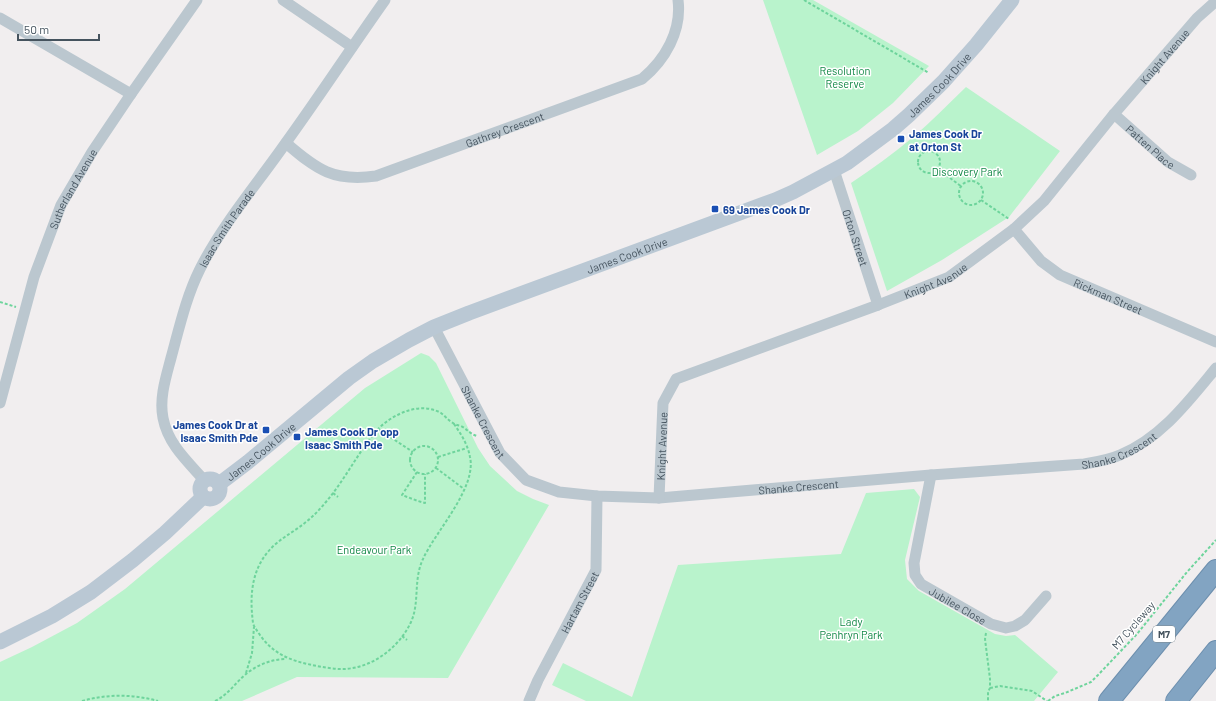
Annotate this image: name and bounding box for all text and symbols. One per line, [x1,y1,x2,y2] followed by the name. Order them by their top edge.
[18,16,99,42] scale bar
[24,22,49,36] text: 50 m
[1137,26,1192,86] street label: Knight Avenue
[904,49,973,120] street label: James Cook Drive
[820,64,871,90] park label: Resolution Reserve
[464,109,546,149] street label: Gathrey Crescent
[1124,122,1177,171] street label: Patten Place
[909,127,983,153] place label: James Cook Dr at Orton St
[896,134,906,144] marker: James Cook Dr at Orton St
[46,146,99,231] street label: Sutherland Avenue
[932,165,1003,178] park label: Discovery Park
[196,186,257,269] street label: Isaac Smith Parade
[723,203,811,216] place label: 69 James Cook Dr
[710,204,720,214] marker: 69 James Cook Dr
[841,207,871,268] street label: Orton Street
[585,234,669,276] street label: James Cook Drive
[902,260,969,301] street label: Knight Avenue
[1072,275,1145,316] street label: Rickman Street
[459,383,508,461] street label: Shanke Crescent
[653,411,669,481] street label: Knight Avenue
[173,418,258,444] place label: James Cook Dr at Isaac Smith Pde
[223,419,298,483] street label: James Cook Drive
[261,425,271,435] marker: James Cook Dr at Isaac Smith Pde
[305,425,399,451] place label: James Cook Dr opp Isaac Smith Pde
[1080,429,1159,471] street label: Shanke Crescent
[292,432,302,442] marker: James Cook Dr opp Isaac Smith Pde
[758,476,839,496] street label: Shanke Crescent
[337,543,412,556] park label: Endeavour Park
[557,569,601,635] street label: Hartam Street
[927,584,989,627] street label: Jubilee Close
[1109,598,1157,652] street label: M7 Cycleway
[819,615,883,641] park label: Lady Penhryn Park
[1153,626,1175,642] road number: M7

